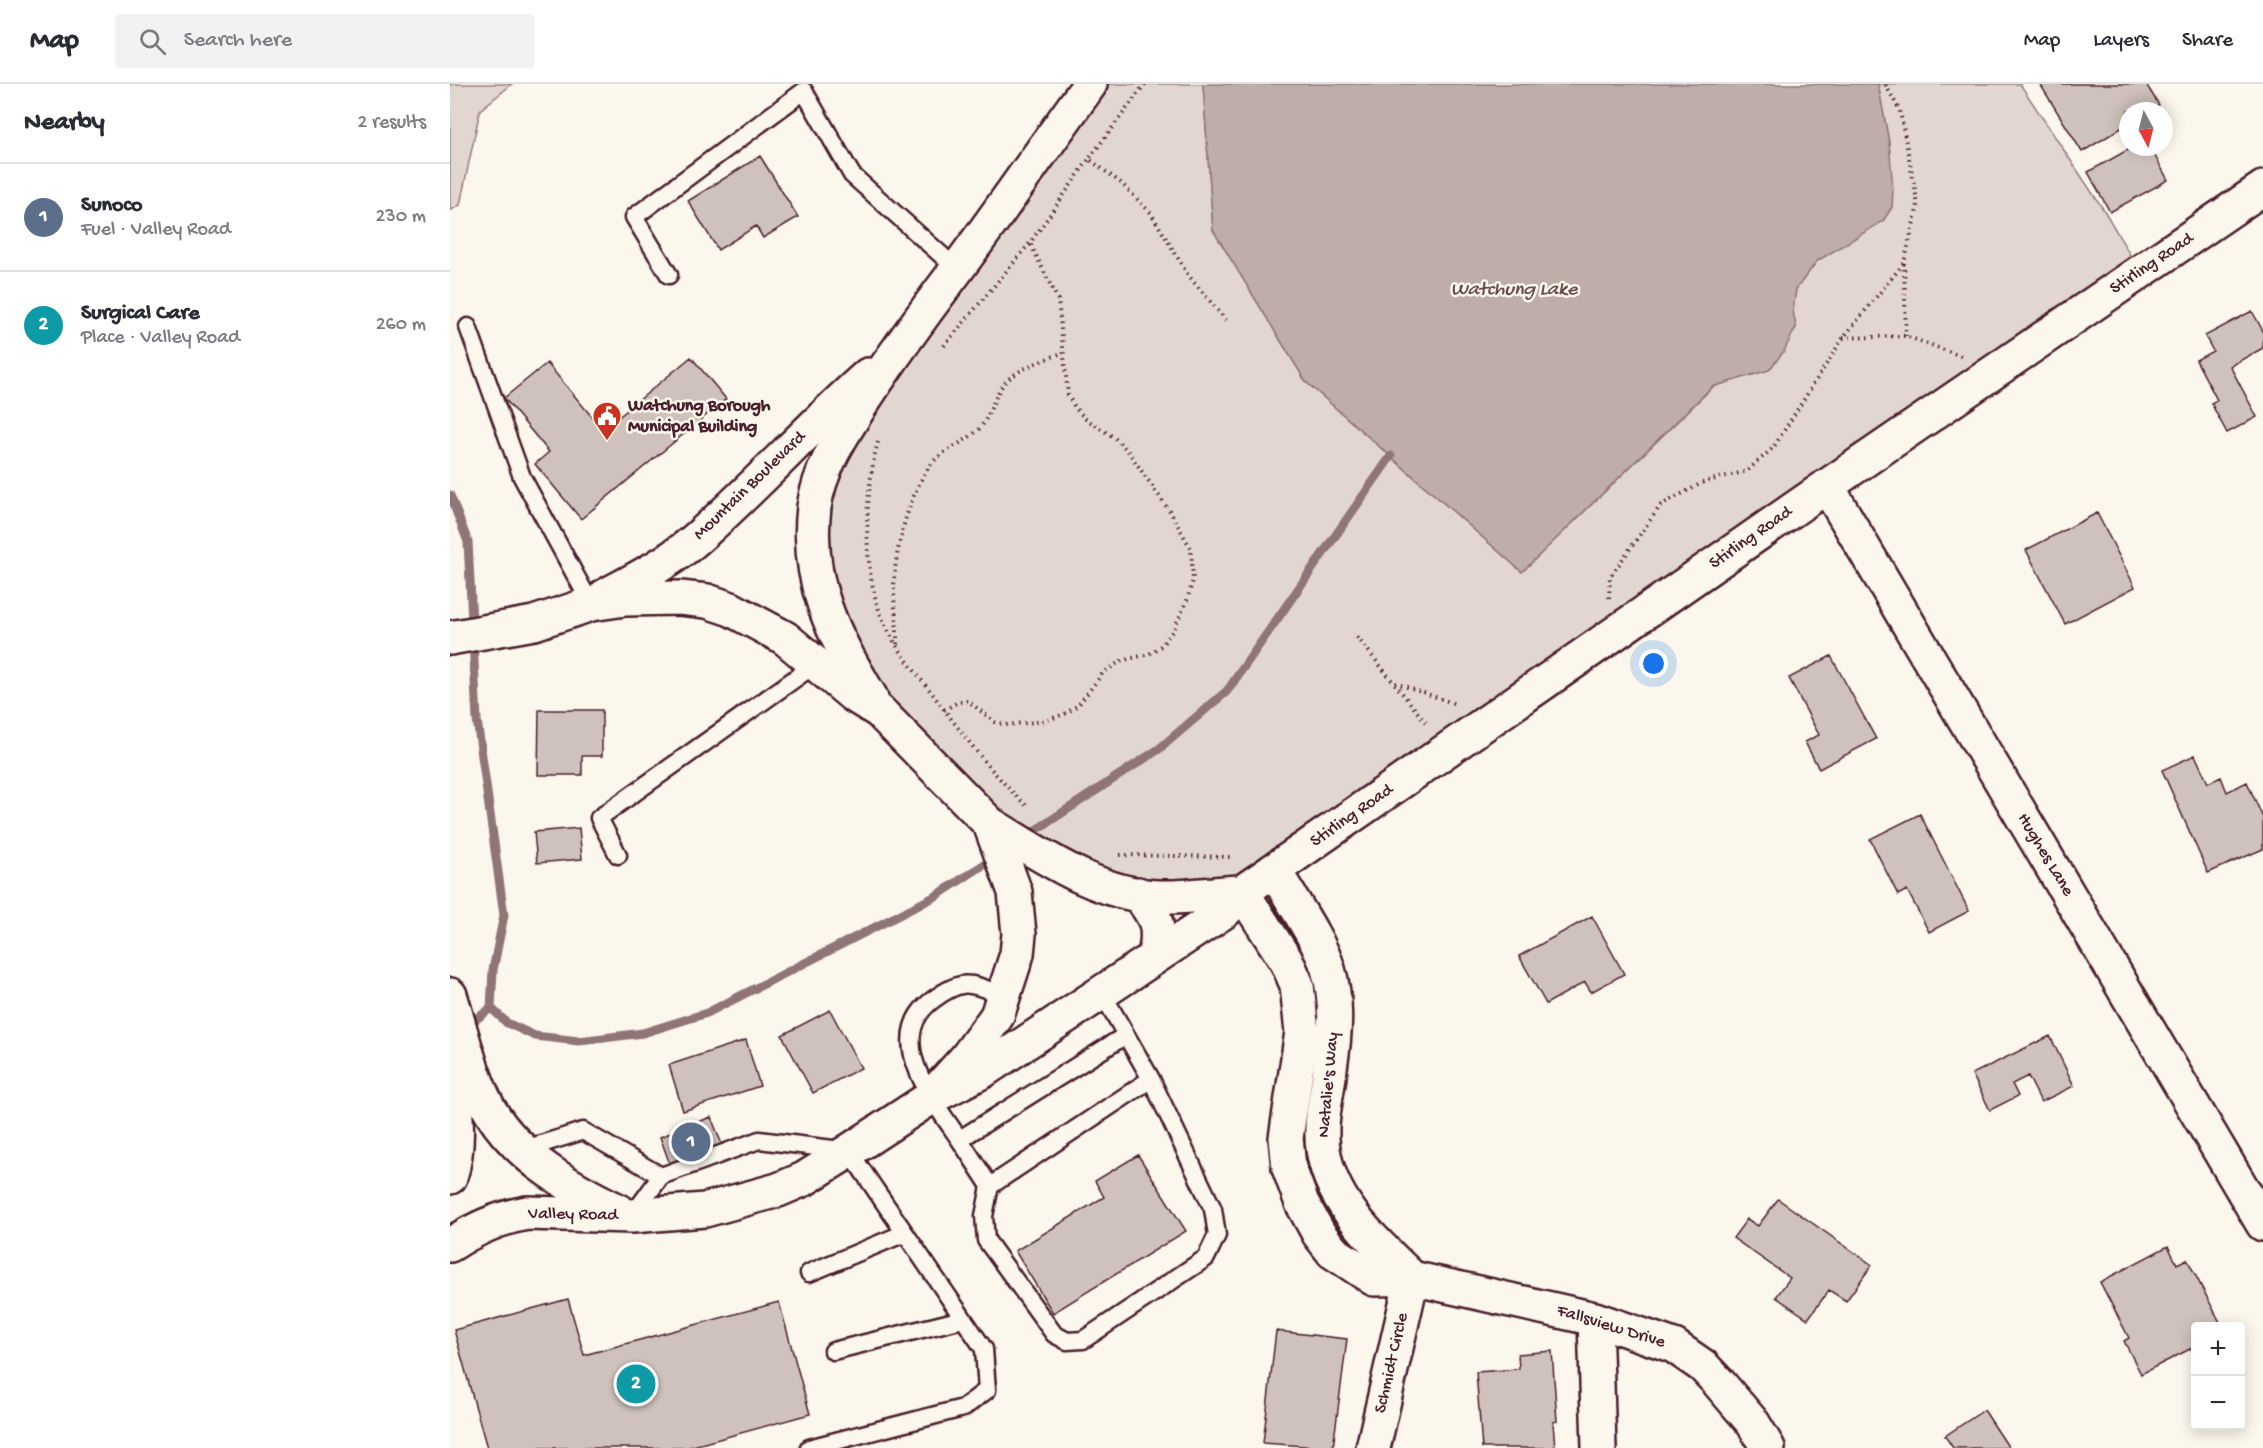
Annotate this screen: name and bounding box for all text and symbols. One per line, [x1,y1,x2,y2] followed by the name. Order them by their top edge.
[115,14,535,68] search box
[30,25,79,58] text: Map
[136,25,169,58] icon: search
[184,28,292,54] text: Search here
[2024,29,2060,54] text: Map
[2093,29,2149,54] text: Layers
[2182,29,2233,54] text: Share
[2119,102,2173,156] north arrow
[24,108,105,139] text: Nearby
[357,112,426,135] text: 2 results
[81,193,142,219] text: Sunoco
[39,206,48,229] text: 1
[376,206,426,229] text: 230 m
[81,219,231,242] text: Fuel · Valley Road
[2106,228,2199,300] street label: Stirling Road
[1451,279,1578,302] water label: Watchung Lake
[81,301,200,327] text: Surgical Care
[39,314,48,337] text: 2
[376,314,426,337] text: 260 m
[81,327,240,350] text: Place · Valley Road
[627,396,771,438] place label: Watchung Borough Municipal Building
[591,400,623,442] public building icon: Watchung Borough Municipal Building
[689,426,812,545] street label: Mountain Boulevard
[1706,501,1798,574] street label: Stirling Road
[1639,649,1668,678] your location
[1307,779,1399,852] street label: Stirling Road
[2012,810,2078,901] street label: Hughes Lane
[1314,1031,1344,1139] street label: Natalie's Way
[672,1120,710,1164] pin: 1
[527,1204,619,1226] street label: Valley Road
[1553,1300,1668,1354] street label: Fallsview Drive
[1370,1310,1414,1415] street label: Schmidt Circle
[2191,1322,2245,1430] map controls
[2191,1322,2245,1376] button: +
[616,1362,656,1406] pin: 2
[2191,1376,2245,1430] button: −

